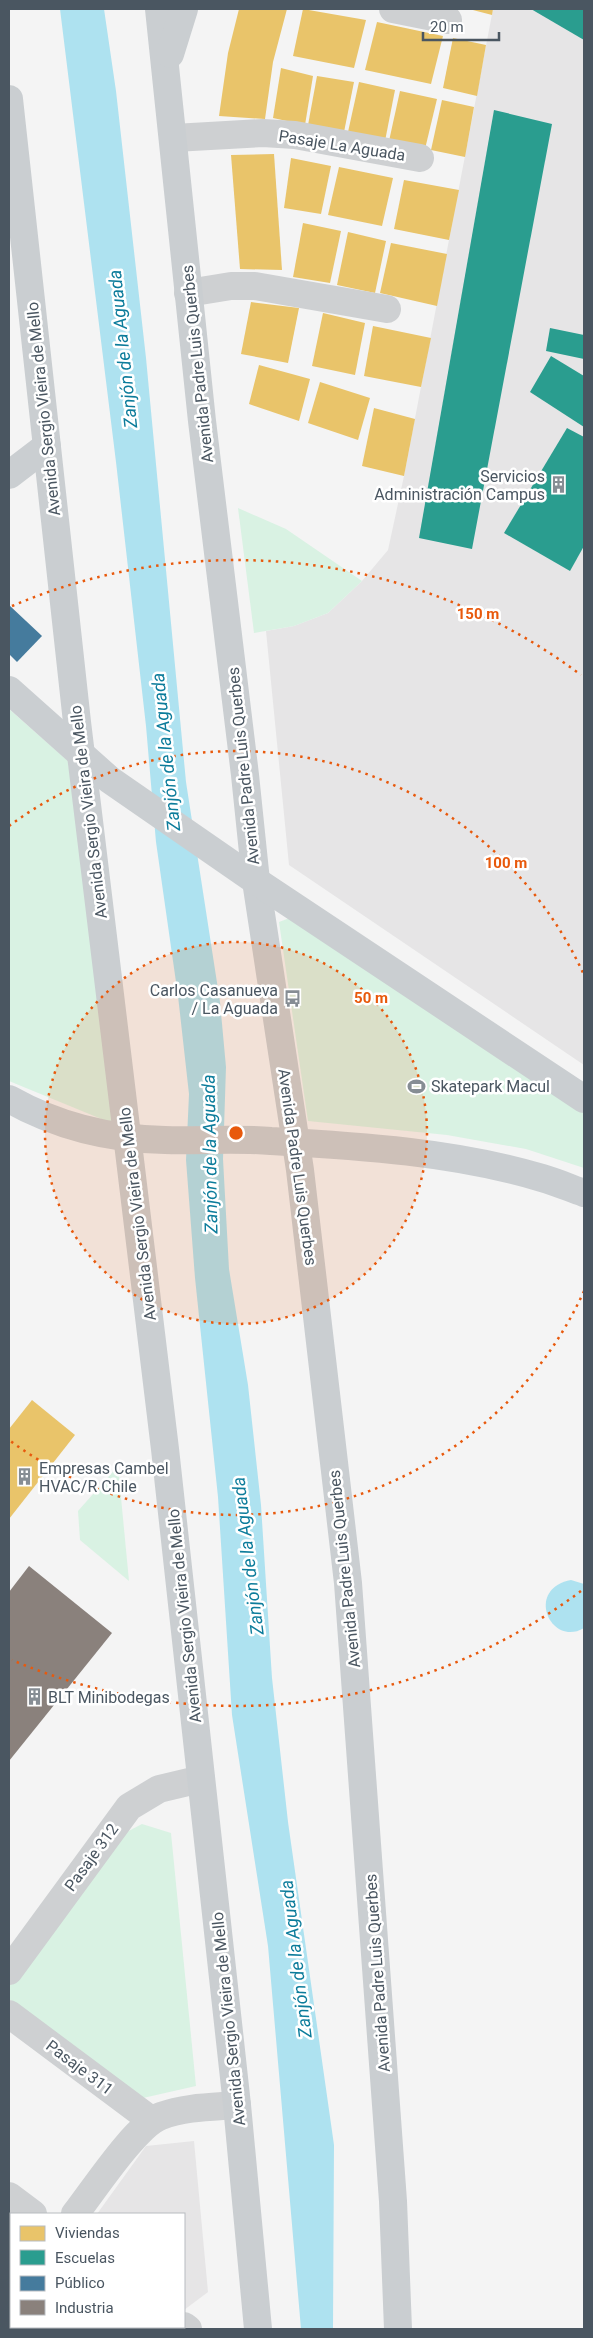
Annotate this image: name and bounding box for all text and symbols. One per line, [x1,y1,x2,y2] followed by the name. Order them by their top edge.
[423,10,499,42] scale bar
[430,18,464,36] text: 20 m
[277,126,407,165] street label: Pasaje La Aguada
[178,264,217,464] street label: Avenida Padre Luis Querbes
[104,269,141,430] water label: Zanjón de la Aguada
[23,301,64,517] street label: Avenida Sergio Vieira de Mello
[374,467,545,504] place label: Servicios Administración Campus
[549,475,569,495] building icon: Servicios Administración Campus
[457,605,499,623] text: 150 m
[224,666,263,866] street label: Avenida Padre Luis Querbes
[147,672,184,833] water label: Zanjón de la Aguada
[66,704,111,920] street label: Avenida Sergio Vieira de Mello
[485,854,527,872] text: 100 m
[150,981,278,1018] place label: Carlos Casanueva / La Aguada
[282,989,302,1009] bus stop icon: Carlos Casanueva / La Aguada
[354,989,388,1007] text: 50 m
[274,1067,321,1267] street label: Avenida Padre Luis Querbes
[198,1074,221,1235] water label: Zanjón de la Aguada
[407,1076,427,1096] sports icon: Skatepark Macul
[431,1077,550,1096] place label: Skatepark Macul
[115,1106,160,1322] street label: Avenida Sergio Vieira de Mello
[227,1124,245,1142] centre of rings
[39,1459,169,1496] place label: Empresas Cambel HVAC/R Chile
[15,1467,35,1487] building icon: Empresas Cambel HVAC/R Chile
[325,1469,364,1669] street label: Avenida Padre Luis Querbes
[227,1476,268,1637] water label: Zanjón de la Aguada
[164,1508,205,1724] street label: Avenida Sergio Vieira de Mello
[24,1687,44,1707] building icon: BLT Minibodegas
[48,1688,170,1707] place label: BLT Minibodegas
[61,1820,122,1895] street label: Pasaje 312
[361,1873,394,2073] street label: Avenida Padre Luis Querbes
[275,1879,316,2040] water label: Zanjón de la Aguada
[208,1911,249,2127] street label: Avenida Sergio Vieira de Mello
[42,2036,117,2099] street label: Pasaje 311
[10,2213,185,2328] legend
[55,2224,120,2242] text: Viviendas
[55,2249,115,2267] text: Escuelas
[55,2274,105,2292] text: Público
[55,2299,114,2317] text: Industria

